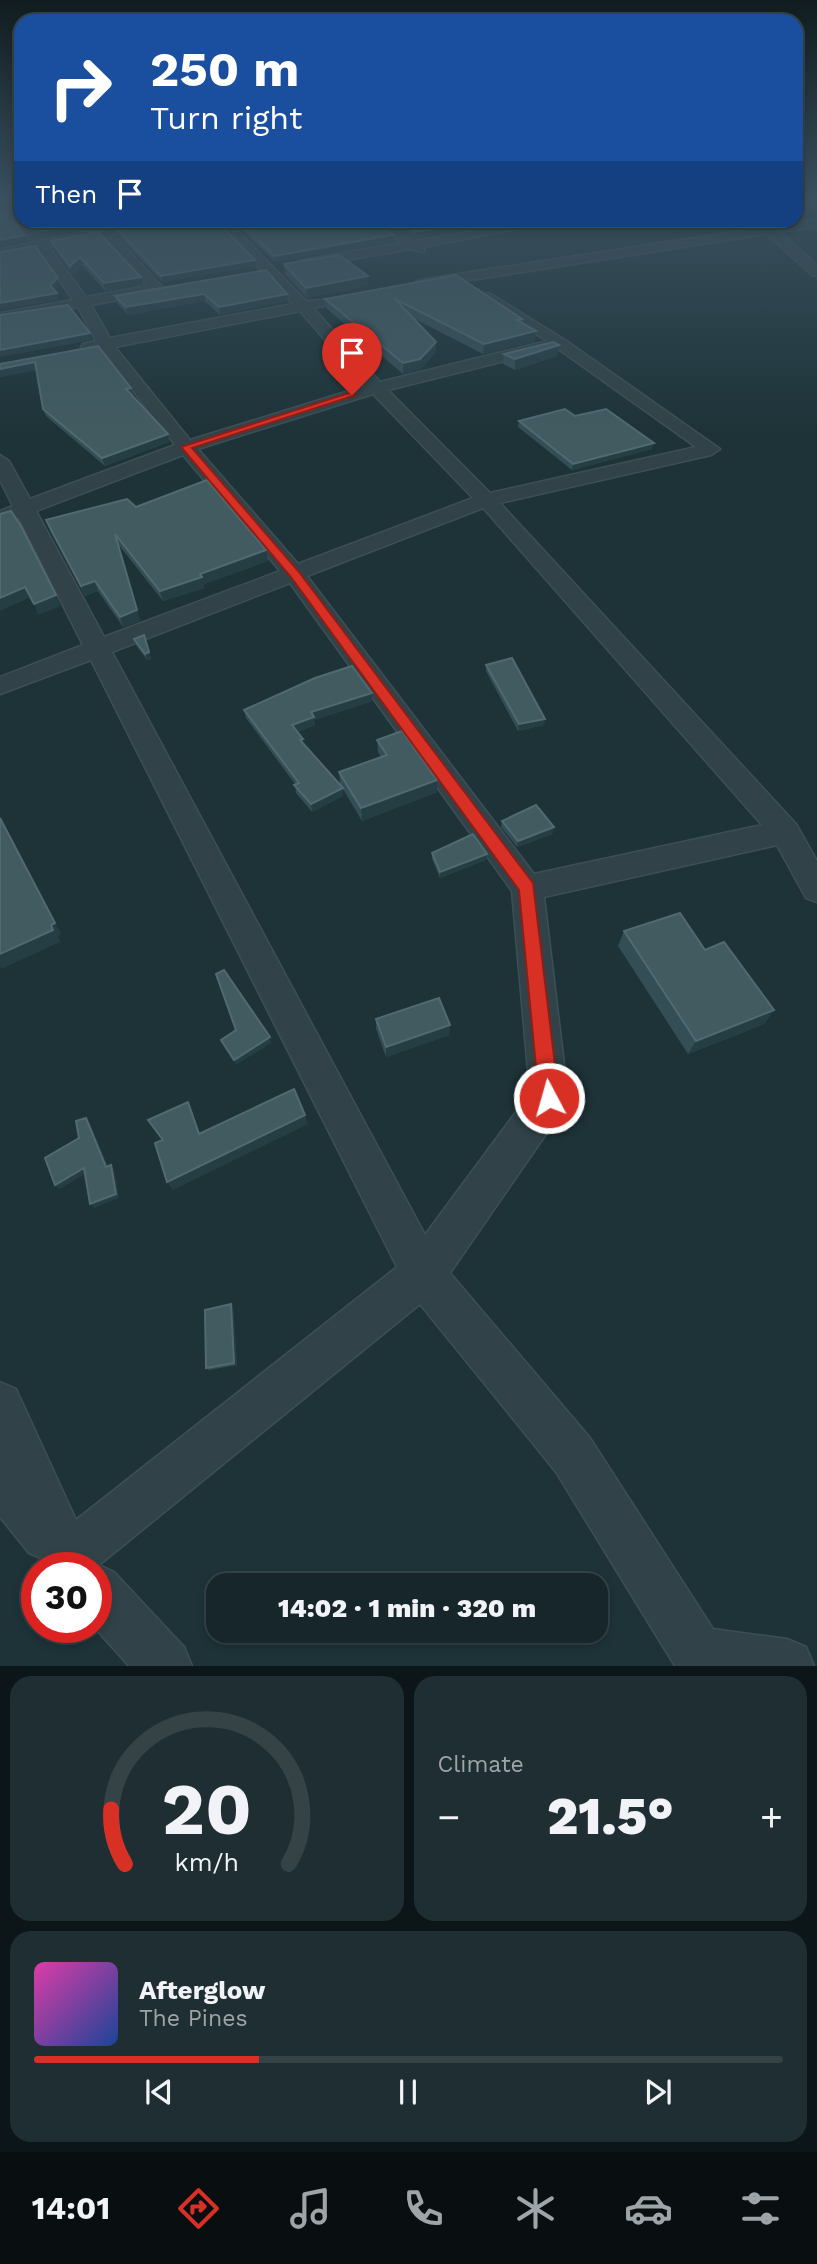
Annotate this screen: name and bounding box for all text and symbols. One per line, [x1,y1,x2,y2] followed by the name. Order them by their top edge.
[150,40,299,98] text: 250 m
[35,42,126,133] icon: right
[150,99,302,137] text: Turn right
[111,175,149,213] icon: arrive
[35,179,97,209] text: Then
[322,323,382,395] pin
[333,334,371,372] icon: arrive
[512,1061,586,1135] position arrow
[21,1552,112,1643] speed limit sign: 30
[278,1593,536,1623] text: 14:02 · 1 min · 320 m
[438,1751,524,1778] text: Climate
[162,1767,252,1853] text: 20
[547,1786,674,1847] text: 21.5°
[438,1795,460,1839] text: −
[760,1795,783,1839] text: +
[175,1848,239,1877] text: km/h
[139,1975,265,2005] text: Afterglow
[139,2005,248,2032] text: The Pines
[140,2073,178,2111] icon: previous
[389,2073,427,2111] icon: pause
[639,2073,677,2111] icon: next
[174,2184,223,2233] icon: directions
[286,2184,335,2233] icon: music
[399,2184,448,2233] icon: phone
[511,2184,560,2233] icon: climate
[624,2184,673,2233] icon: car
[736,2184,785,2233] icon: filters
[32,2189,110,2227] text: 14:01

